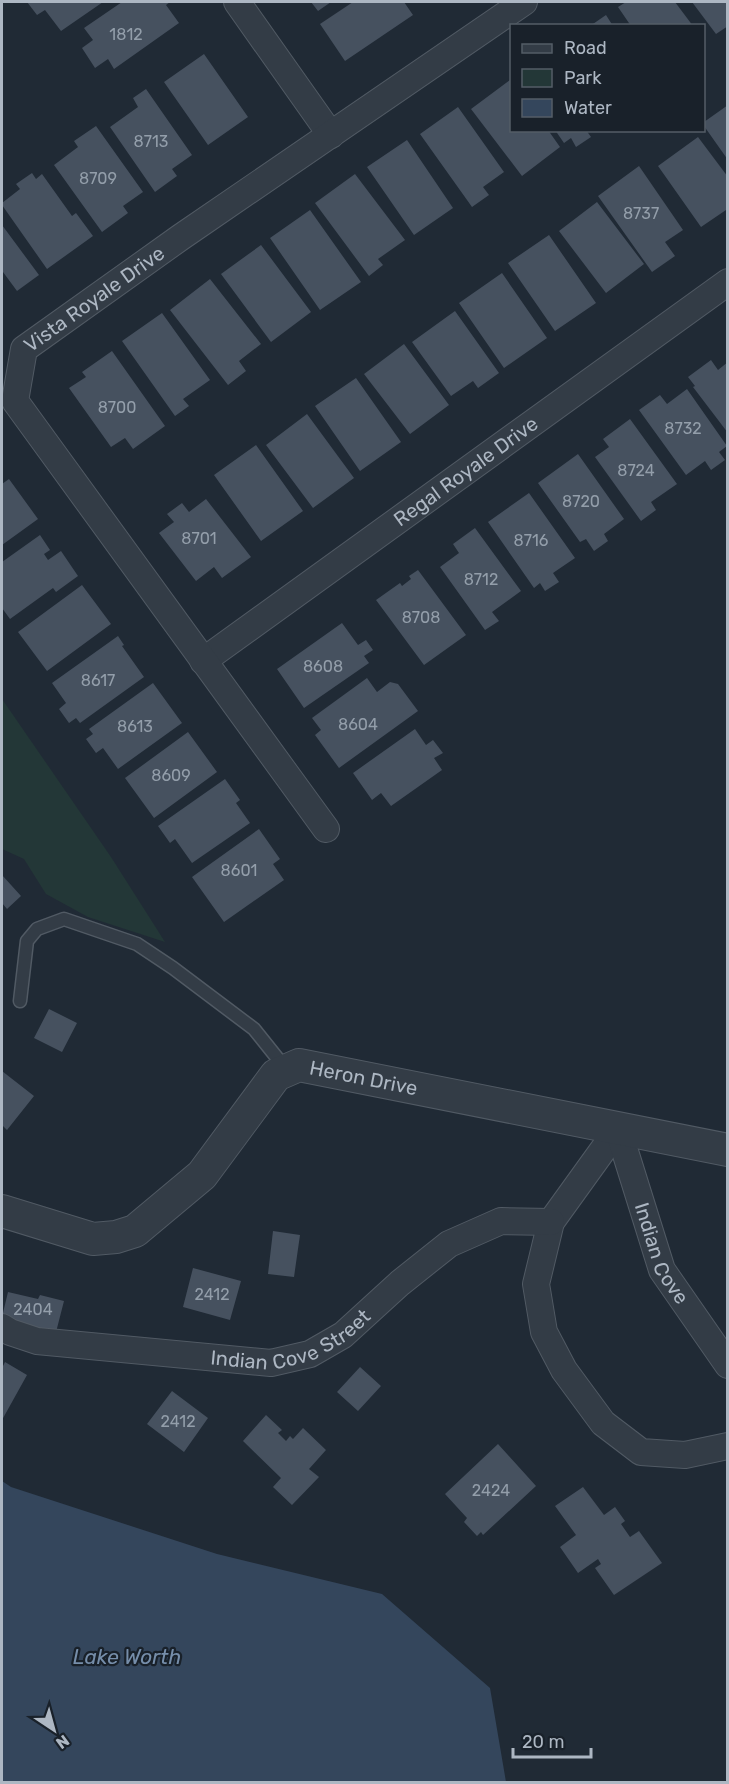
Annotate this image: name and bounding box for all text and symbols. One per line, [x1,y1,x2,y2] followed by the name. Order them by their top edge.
[510,24,705,132] legend
[109,25,143,44] house number: 1812
[564,37,607,59] text: Road
[564,67,602,89] text: Park
[564,97,612,119] text: Water
[134,132,168,151] house number: 8713
[79,169,117,188] house number: 8709
[623,204,659,223] house number: 8737
[19,241,169,357] street label: Vista Royale Drive
[98,398,136,417] house number: 8700
[389,411,542,531] street label: Regal Royale Drive
[664,419,702,438] house number: 8732
[617,461,655,480] house number: 8724
[562,492,600,511] house number: 8720
[181,529,217,548] house number: 8701
[514,531,549,550] house number: 8716
[464,570,498,589] house number: 8712
[402,608,440,627] house number: 8708
[303,657,343,676] house number: 8608
[81,671,115,690] house number: 8617
[338,715,378,734] house number: 8604
[117,717,153,736] house number: 8613
[151,766,191,785] house number: 8609
[221,861,257,880] house number: 8601
[308,1055,420,1100] street label: Heron Drive
[630,1200,694,1309] street label: Indian Cove
[194,1285,230,1304] house number: 2412
[13,1300,53,1319] house number: 2404
[209,1304,375,1375] street label: Indian Cove Street
[160,1412,196,1431] house number: 2412
[472,1481,510,1500] house number: 2424
[73,1644,181,1669] water label: Lake Worth
[24,1700,84,1760] north arrow
[513,1721,591,1759] scale bar
[52,1731,73,1753] text: N
[522,1731,564,1753] text: 20 m

